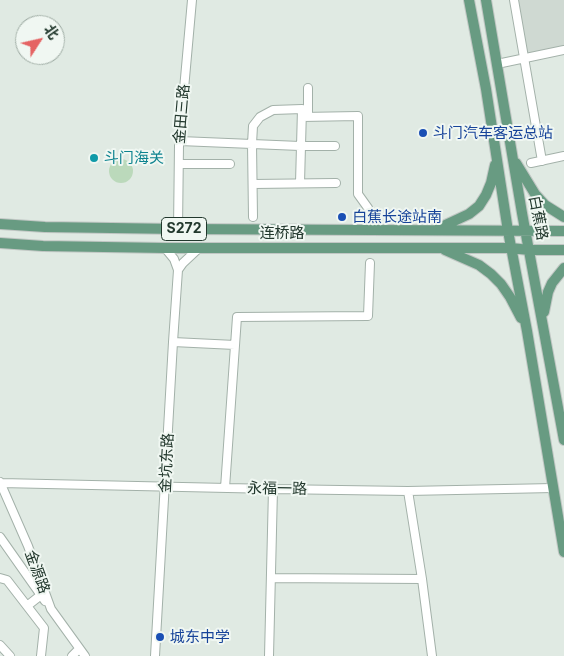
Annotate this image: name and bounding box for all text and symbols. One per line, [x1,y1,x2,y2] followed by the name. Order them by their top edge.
[15,15,65,65] north arrow
[41,21,63,42] text: 北
[170,83,194,145] street label: 金田三路
[433,124,553,142] place label: 斗门汽车客运总站
[417,127,429,139] marker: 斗门汽车客运总站
[104,149,164,167] place label: 斗门海关
[88,152,100,164] marker: 斗门海关
[525,194,551,242] street label: 白蕉路
[352,208,442,226] place label: 白蕉长途站南
[336,211,348,223] marker: 白蕉长途站南
[162,218,206,240] road number: S272
[260,224,304,242] street label: 连桥路
[156,433,178,493] street label: 金坑东路
[247,479,307,499] street label: 永福一路
[21,548,53,596] street label: 金源路
[170,628,230,646] place label: 城东中学
[154,631,166,643] marker: 城东中学

